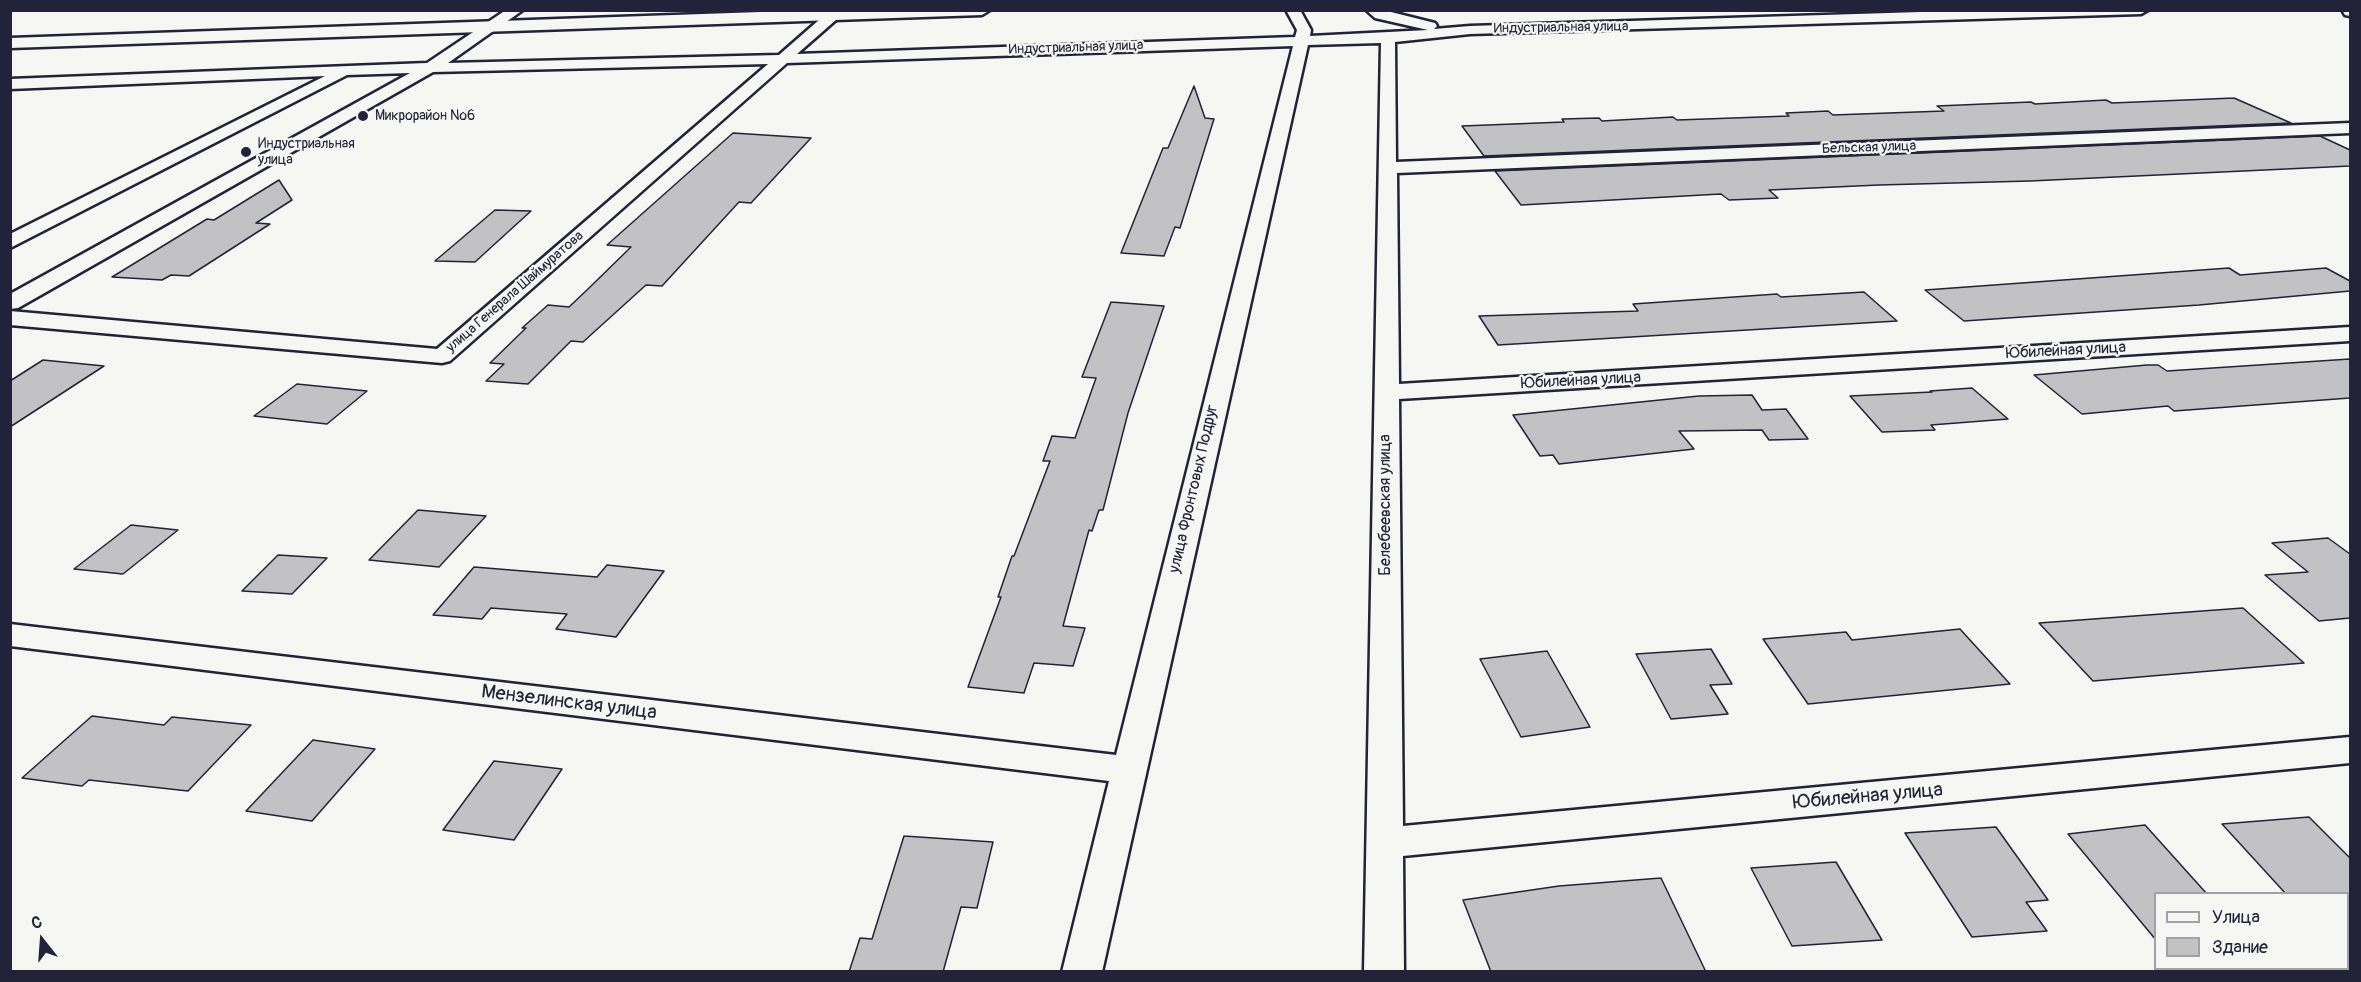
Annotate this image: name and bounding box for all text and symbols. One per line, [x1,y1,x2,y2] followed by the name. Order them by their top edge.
[1493,18,1629,38] street label: Индустриальная улица
[1008,37,1144,59] street label: Индустриальная улица
[375,108,475,124] place label: Микрорайон №6
[356,109,370,123] marker: Микрорайон №6
[258,136,355,168] place label: Индустриальная улица
[1822,138,1916,158] street label: Бельская улица
[239,145,253,159] marker: Индустриальная улица
[443,228,587,356] street label: улица Генерала Шаймуратова
[2005,338,2127,364] street label: Юбилейная улица
[1520,368,1642,394] street label: Юбилейная улица
[1165,403,1223,575] street label: улица Фронтовых Подруг
[1376,434,1396,576] street label: Белебеевская улица
[480,680,658,726] street label: Мензелинская улица
[1792,778,1944,816] street label: Юбилейная улица
[2154,892,2349,970] legend
[2212,906,2260,929] text: Улица
[12,910,72,970] north arrow
[29,912,44,934] text: С
[2212,936,2268,959] text: Здание

